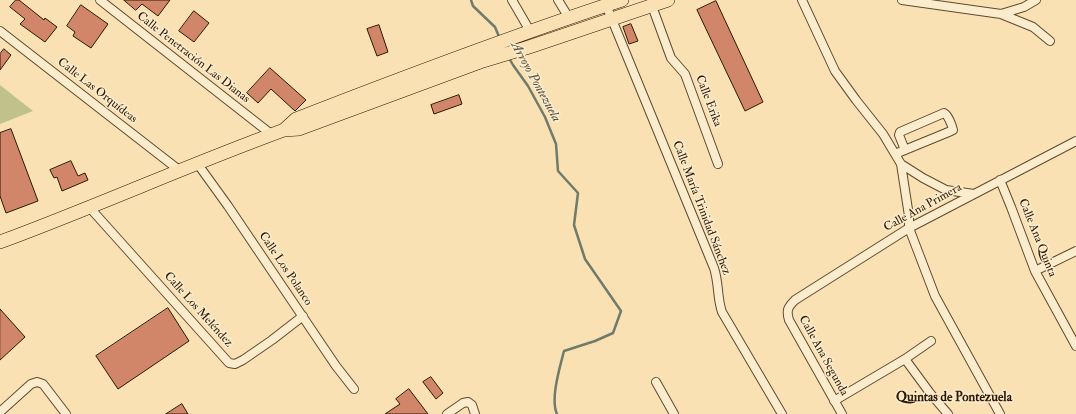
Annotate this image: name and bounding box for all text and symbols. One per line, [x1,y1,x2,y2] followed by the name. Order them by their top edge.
[134,9,252,107] street label: Calle Penetración Las Dianas
[507,39,563,125] water label: Arroyo Pontezuela
[54,55,140,127] street label: Calle Las Orquídeas
[692,73,724,129] street label: Calle Erika
[669,139,733,277] street label: Calle María Trinidad Sánchez
[882,181,964,235] street label: Calle Ana Primera
[1015,197,1059,279] street label: Calle Ana Quinta
[255,229,315,309] street label: Calle Los Polanco
[161,270,235,350] street label: Calle Los Meléndez
[795,313,851,399] street label: Calle Ana Segunda
[896,390,1012,406] district label: Quintas de Pontezuela

